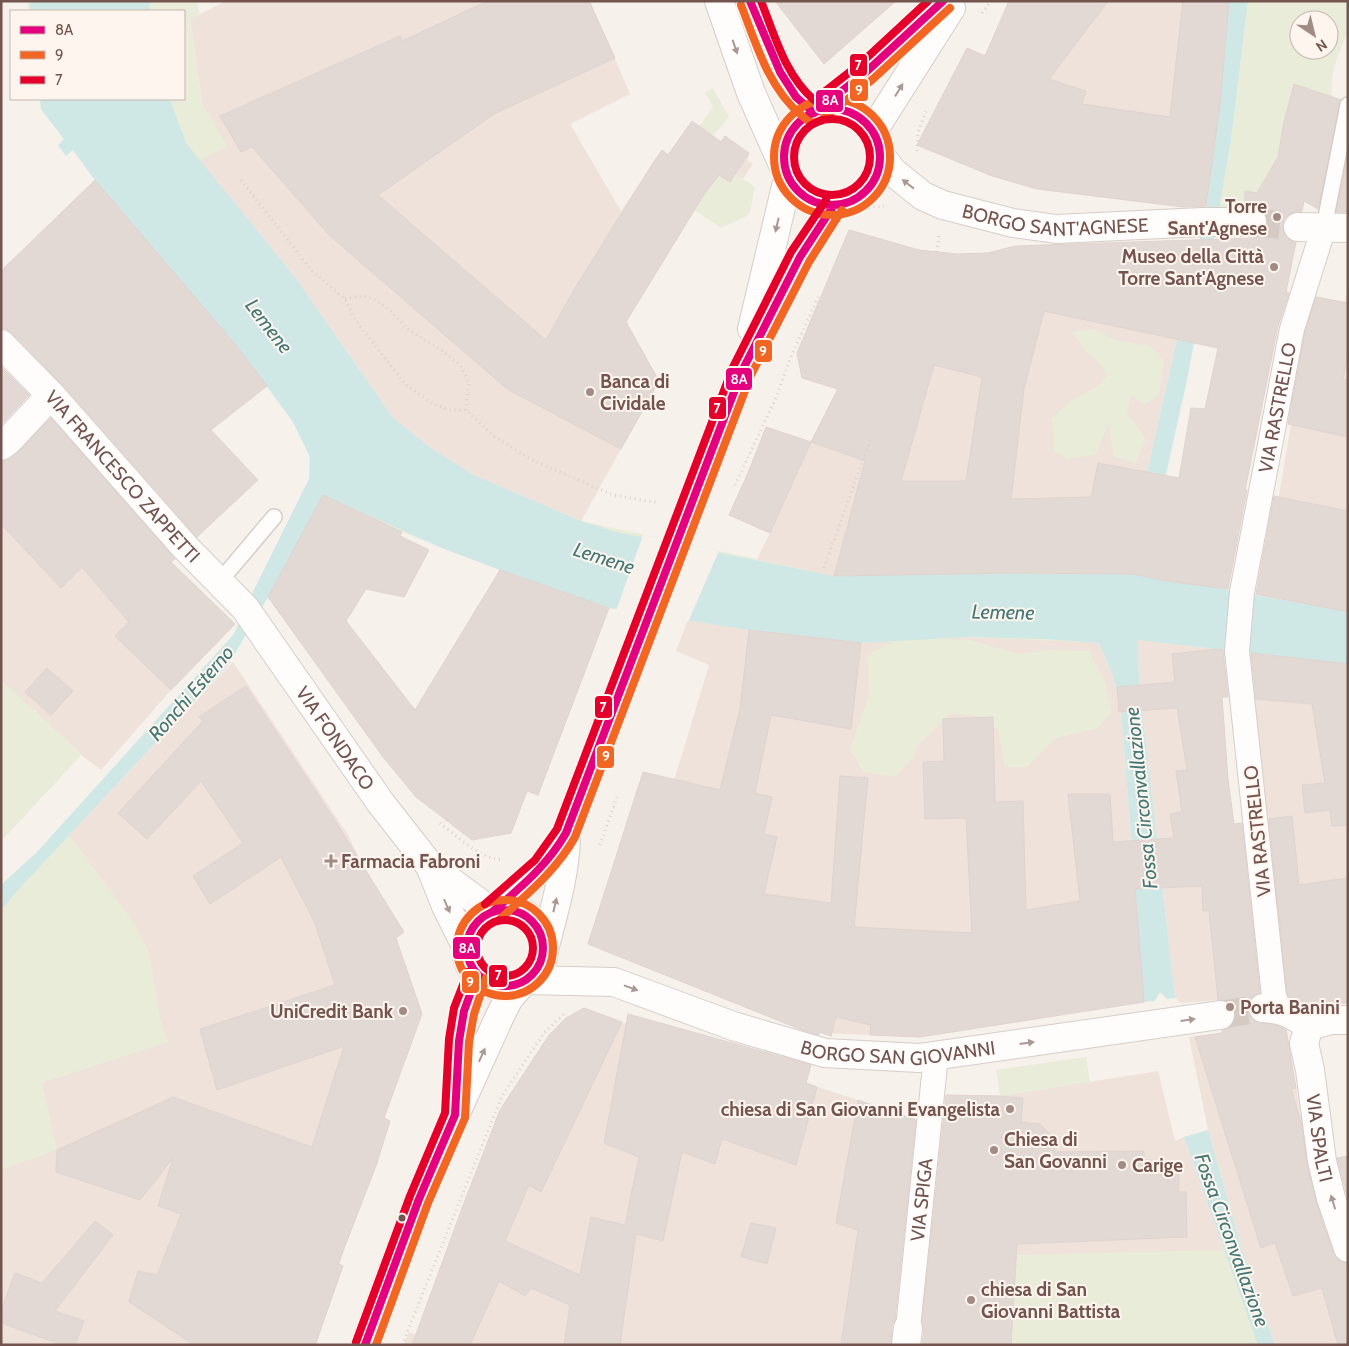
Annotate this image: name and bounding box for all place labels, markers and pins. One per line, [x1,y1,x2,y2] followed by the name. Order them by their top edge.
[1168,195,1267,240] place label: Torre Sant'Agnese
[1271,211,1283,223] marker: Torre Sant'Agnese
[1118,245,1265,290] place label: Museo della Città Torre Sant'Agnese
[1268,261,1280,273] marker: Museo della Città Torre Sant'Agnese
[600,370,670,415] place label: Banca di Cividale
[584,386,596,398] marker: Banca di Cividale
[341,850,480,873] place label: Farmacia Fabroni
[325,855,337,867] marker: Farmacia Fabroni
[1240,996,1340,1019] place label: Porta Banini
[270,1000,394,1023] place label: UniCredit Bank
[1224,1001,1236,1013] marker: Porta Banini
[397,1005,409,1017] marker: UniCredit Bank
[721,1098,1001,1121] place label: chiesa di San Giovanni Evangelista
[1004,1103,1016,1115] marker: chiesa di San Giovanni Evangelista
[1004,1128,1107,1173] place label: Chiesa di San Govanni
[988,1144,1000,1156] marker: Chiesa di San Govanni
[1132,1154,1183,1177] place label: Carige
[1116,1159,1128,1171] marker: Carige
[397,1213,407,1223] unlabelled marker
[981,1278,1121,1323] place label: chiesa di San Giovanni Battista
[965,1294,977,1306] marker: chiesa di San Giovanni Battista

